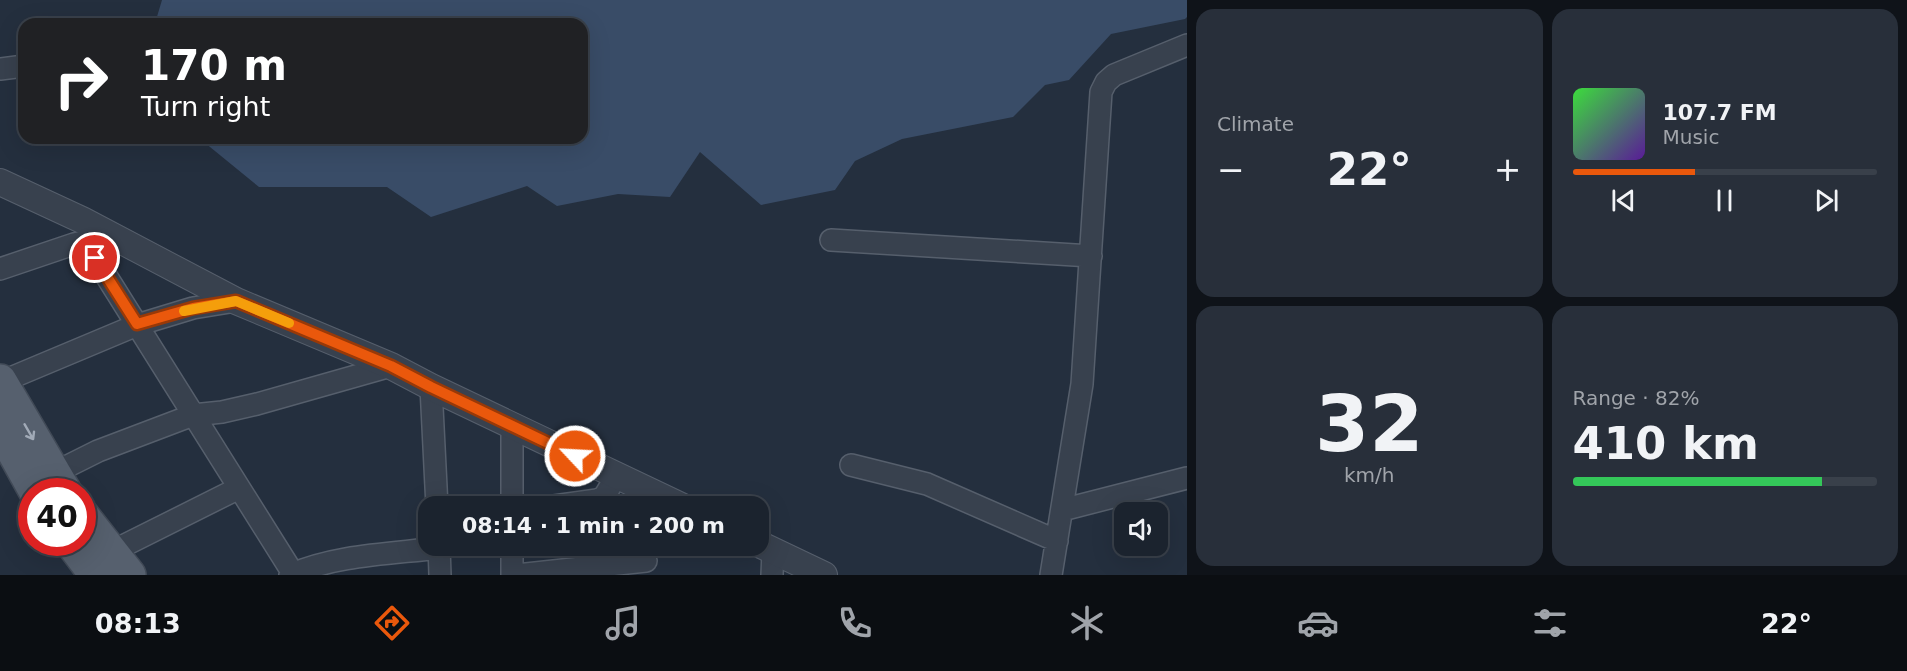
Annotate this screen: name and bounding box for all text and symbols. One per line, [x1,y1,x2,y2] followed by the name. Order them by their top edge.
[141,41,287,90] text: 170 m
[42,42,120,120] icon: right
[141,91,270,122] text: Turn right
[1663,100,1777,125] text: 107.7 FM
[1217,112,1294,136] text: Climate
[1663,125,1719,149] text: Music
[1327,143,1412,196] text: 22°
[1217,150,1245,189] text: −
[1494,150,1522,189] text: +
[1607,184,1640,217] icon: previous
[1708,184,1741,217] icon: pause
[1810,184,1843,217] icon: next
[69,232,120,283] pin
[78,241,111,274] icon: arrive
[1315,379,1424,469] text: 32
[1573,386,1699,410] text: Range · 82%
[1573,417,1759,470] text: 410 km
[24,423,36,440] one-way arrow
[543,424,607,488] position arrow
[1344,463,1394,487] text: km/h
[18,478,96,556] speed limit sign: 40
[1114,502,1168,556] map controls
[1114,502,1168,556] button: sound
[462,513,725,538] text: 08:14 · 1 min · 200 m
[371,602,413,644] icon: directions
[602,602,644,644] icon: music
[834,602,876,644] icon: phone
[1066,602,1108,644] icon: climate
[1297,602,1339,644] icon: car
[1529,602,1571,644] icon: filters
[95,608,181,639] text: 08:13
[1761,608,1812,639] text: 22°

